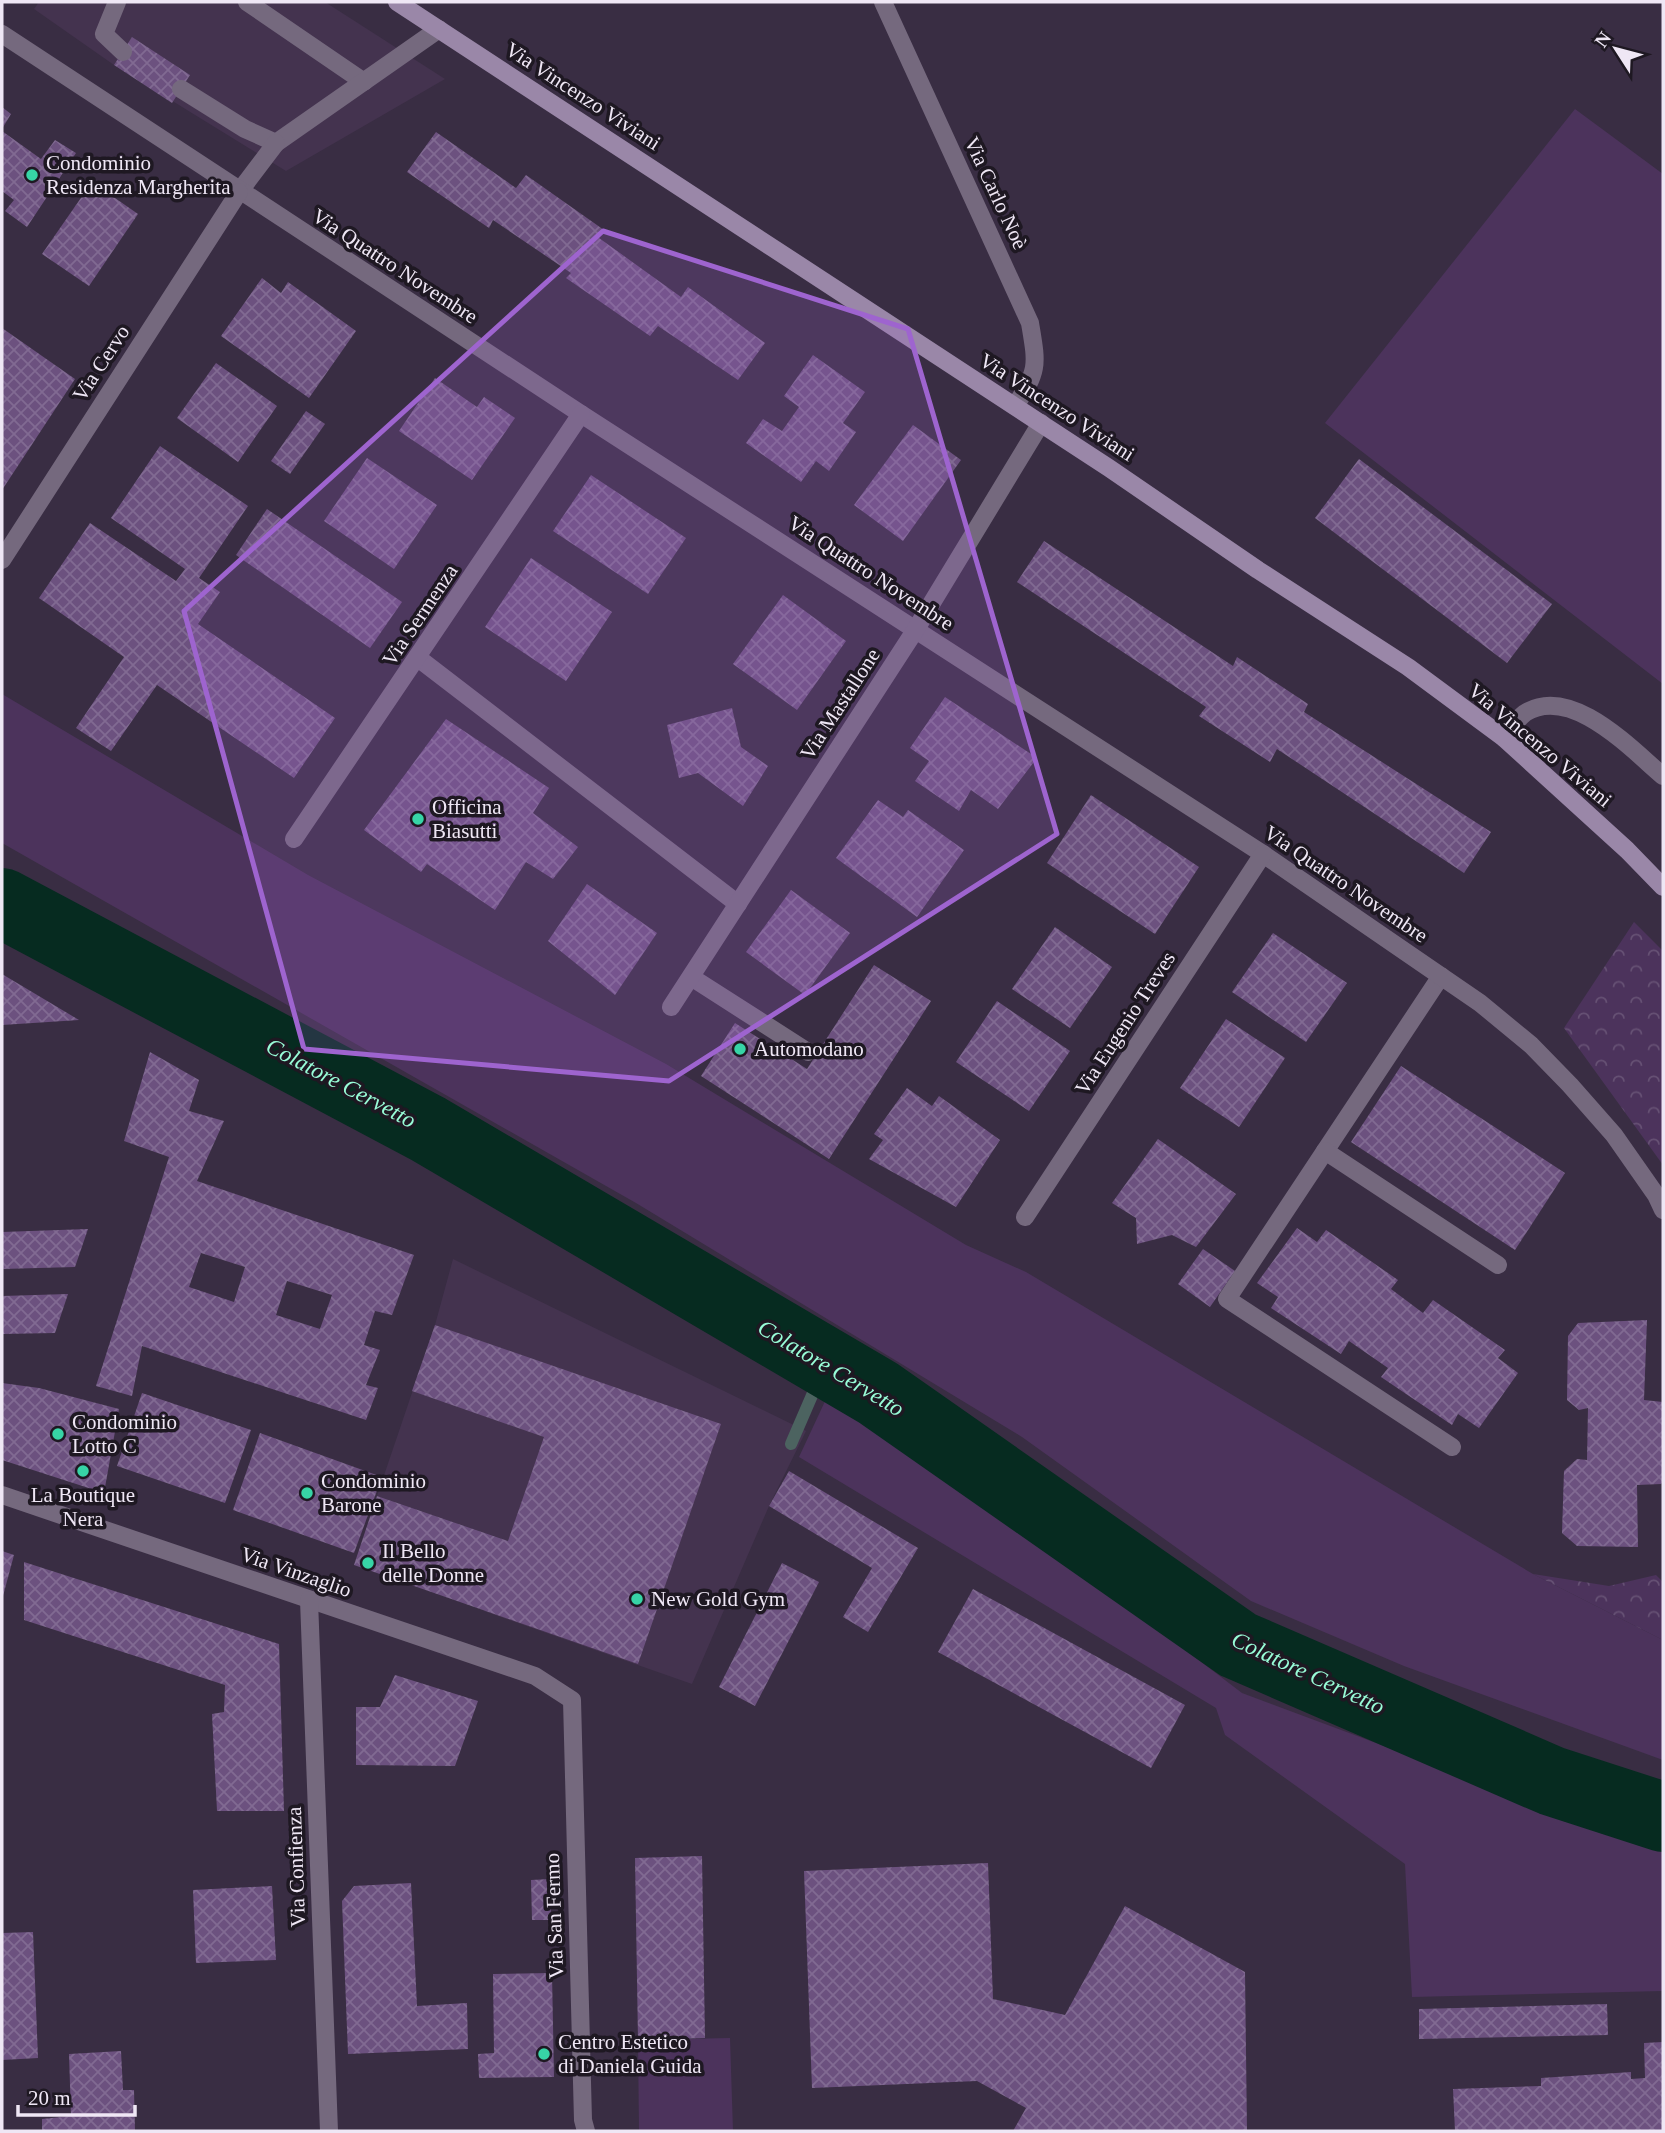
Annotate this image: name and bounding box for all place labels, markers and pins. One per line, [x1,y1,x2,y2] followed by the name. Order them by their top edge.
[46,151,231,199] place label: Condominio Residenza Margherita
[24,167,40,183] marker: Condominio Residenza Margherita
[432,795,502,843] place label: Officina Biasutti
[410,811,426,827] marker: Officina Biasutti
[754,1037,864,1061] place label: Automodano
[732,1041,748,1057] marker: Automodano
[72,1410,177,1458] place label: Condominio Lotto C
[50,1426,66,1442] marker: Condominio Lotto C
[75,1463,91,1479] marker: La Boutique Nera
[321,1469,426,1517] place label: Condominio Barone
[31,1483,135,1531] place label: La Boutique Nera
[299,1485,315,1501] marker: Condominio Barone
[382,1539,484,1587] place label: Il Bello delle Donne
[360,1555,376,1571] marker: Il Bello delle Donne
[651,1587,785,1611] place label: New Gold Gym
[629,1591,645,1607] marker: New Gold Gym
[558,2030,702,2078] place label: Centro Estetico di Daniela Guida
[536,2046,552,2062] marker: Centro Estetico di Daniela Guida

